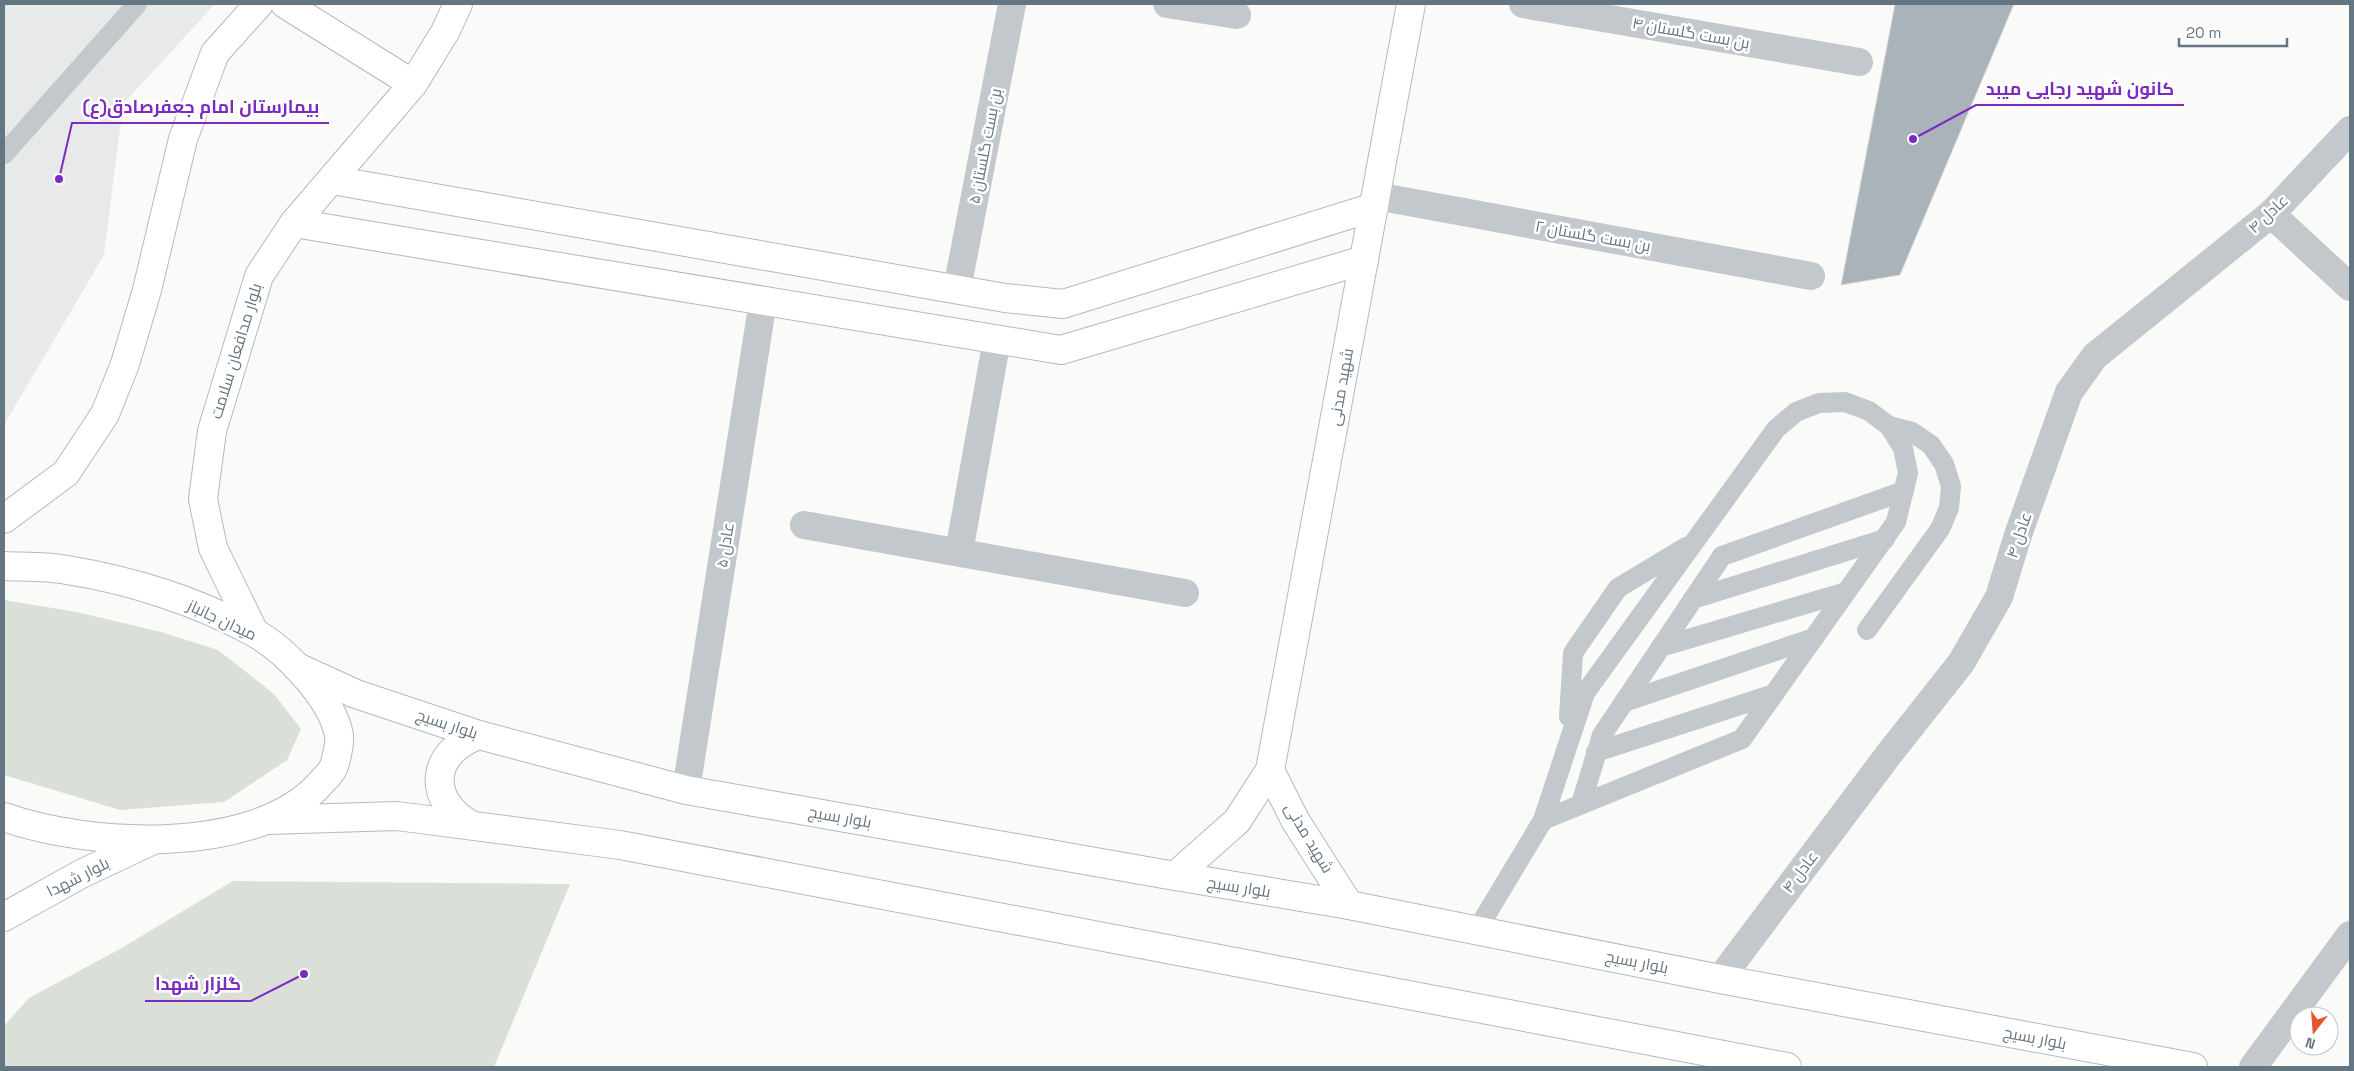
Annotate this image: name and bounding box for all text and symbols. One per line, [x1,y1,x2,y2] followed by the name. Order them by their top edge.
[1631,12,1751,54] street label: بن بست گلستان ۴
[2179,15,2286,47] scale bar
[2186,23,2221,42] text: 20 m
[1976,72,2184,105] callout: کانون شهید رجایی میبد
[1986,77,2174,100] text: کانون شهید رجایی میبد
[964,86,1006,206] street label: بن بست گلستان ۵
[72,90,329,123] callout: بیمارستان امام جعفرصادق(ع)
[83,95,319,119] text: بیمارستان امام جعفرصادق(ع)
[2244,190,2292,238] street label: عادل ۴
[1534,216,1652,256] street label: بن بست گلستان ۲
[205,281,267,421] street label: بلوار مدافعان سلامت
[1324,347,1358,427] street label: شهید مدنی
[2001,509,2037,561] street label: عادل ۴
[711,521,739,569] street label: عادل ۵
[183,594,260,645] street label: میدان جانباز
[413,704,481,745] street label: بلوار بسیج
[1280,799,1338,877] street label: شهید مدنی
[807,801,873,834] street label: بلوار بسیج
[1777,847,1823,897] street label: عادل ۴
[43,852,113,902] street label: بلوار شهدا
[1206,872,1272,903] street label: بلوار بسیج
[1603,946,1670,979] street label: بلوار بسیج
[145,968,251,1001] callout: گلزار شهدا
[155,972,241,995] text: گلزار شهدا
[2289,1006,2339,1056] north arrow
[2001,1022,2068,1055] street label: بلوار بسیج
[2303,1033,2317,1053] text: N

